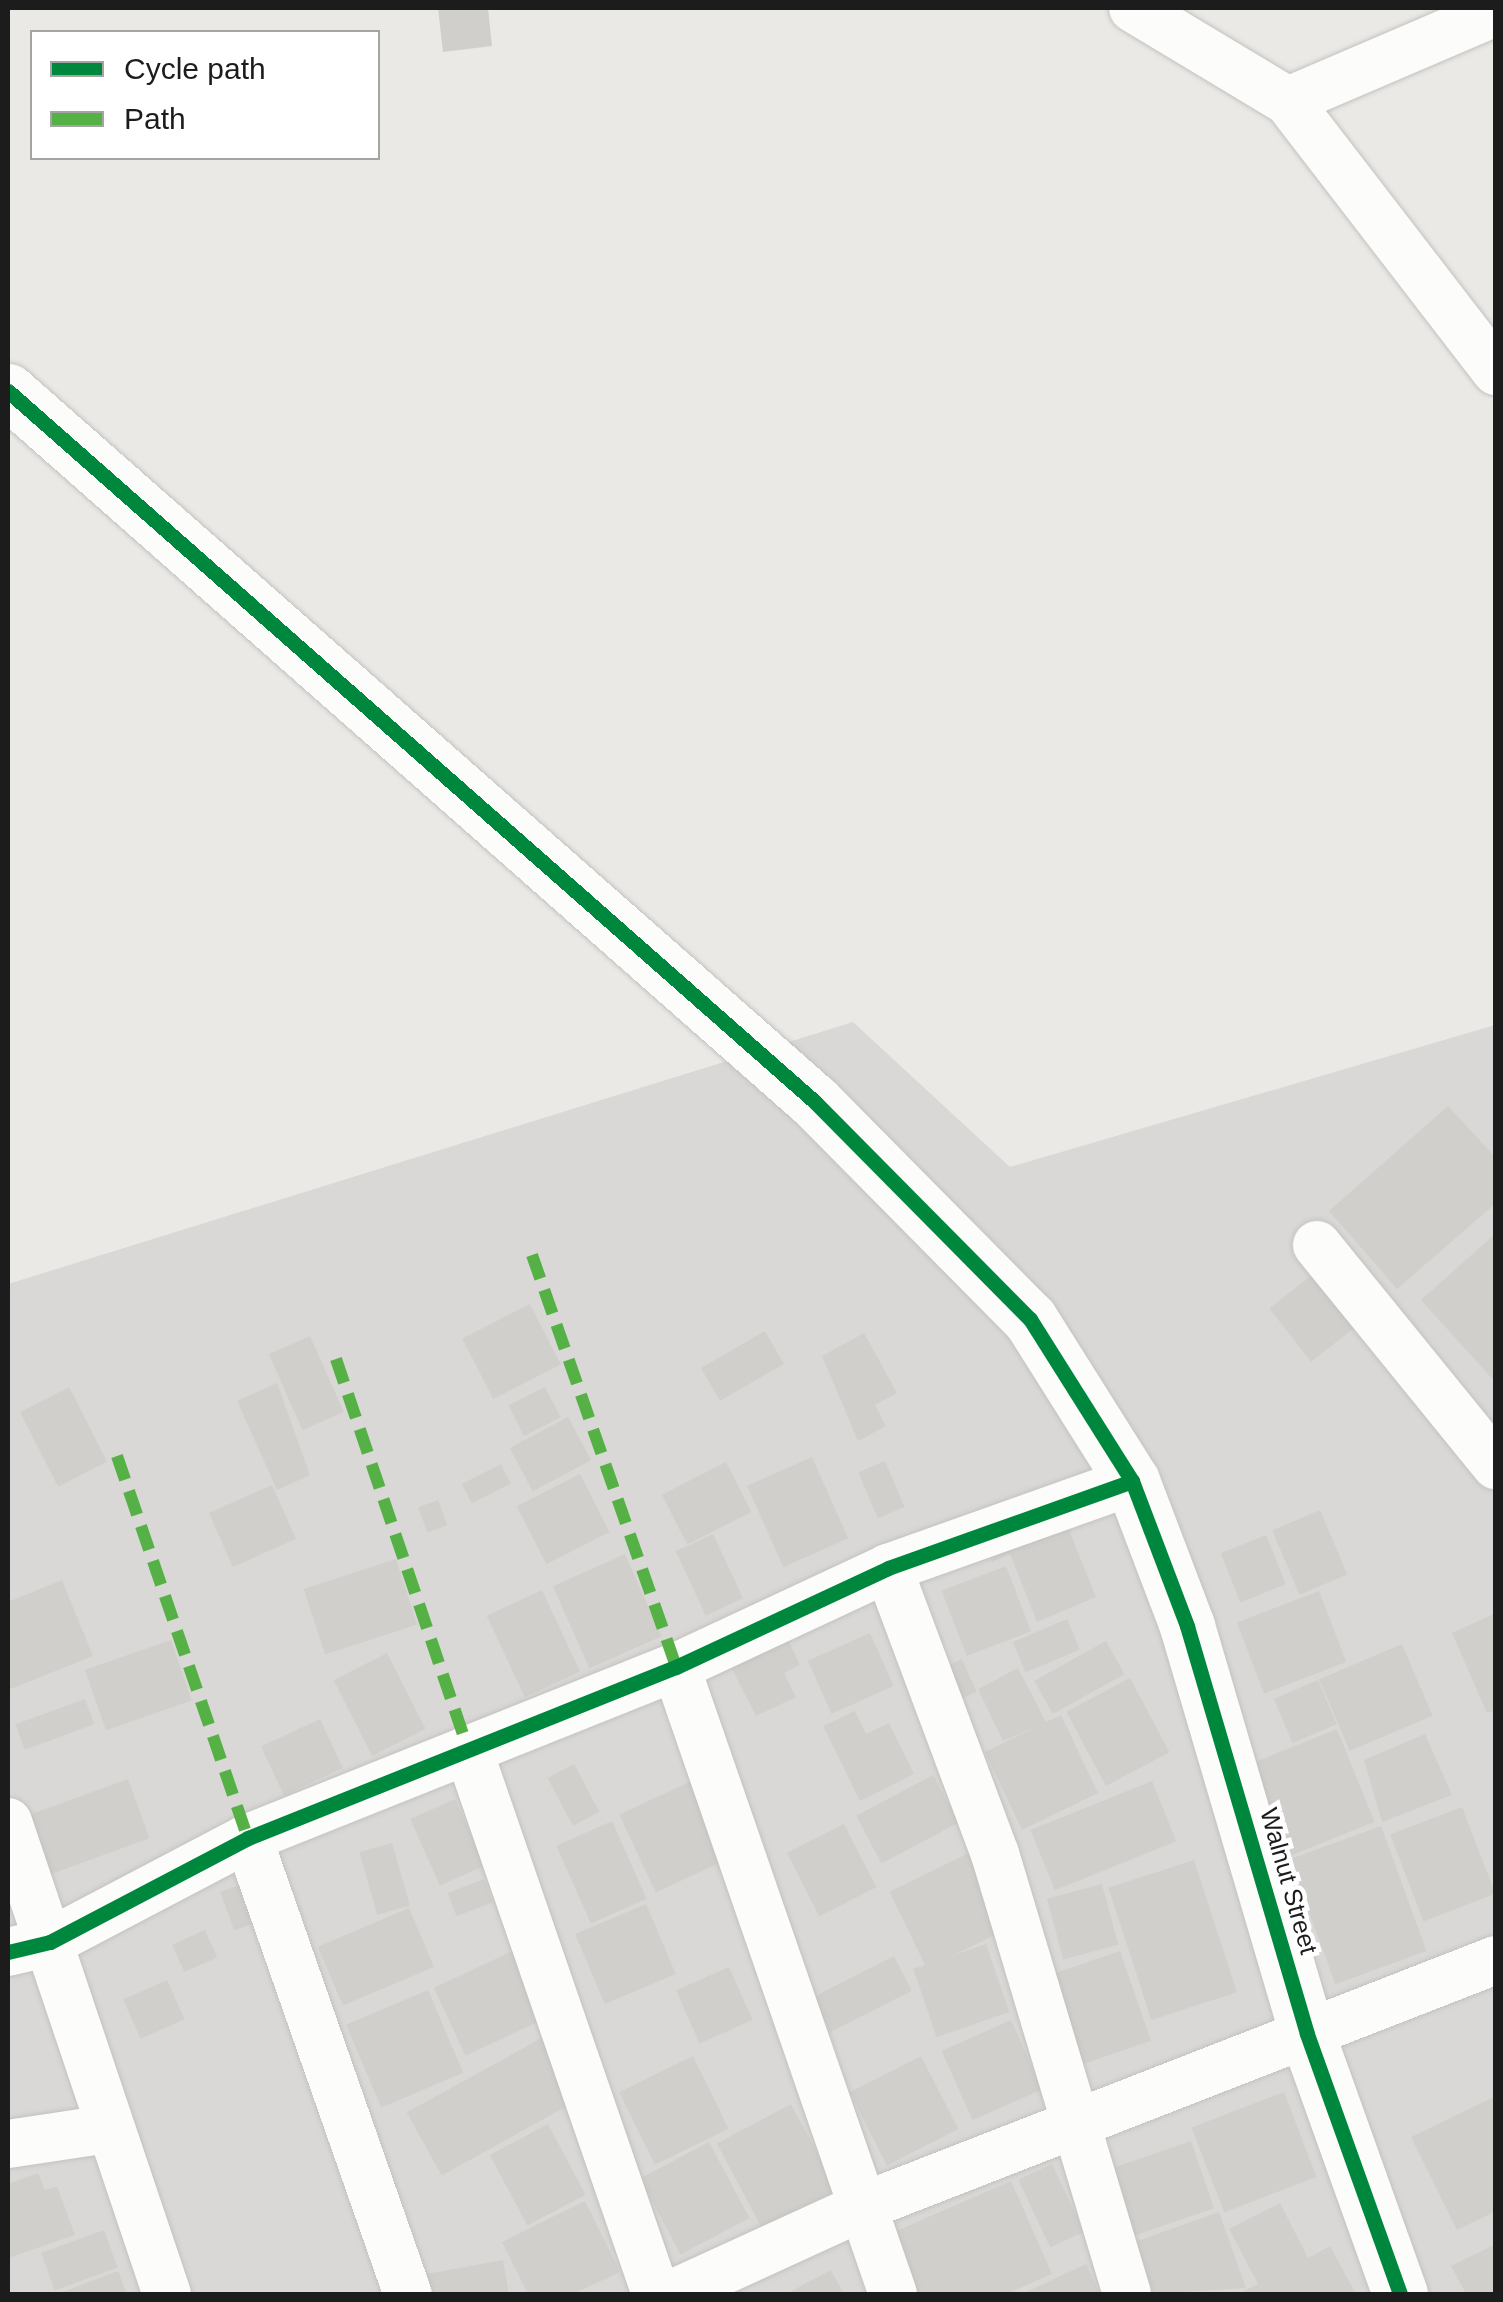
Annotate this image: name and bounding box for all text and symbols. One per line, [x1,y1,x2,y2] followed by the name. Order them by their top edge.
[30,30,380,160] legend
[124,52,266,85] text: Cycle path
[124,102,186,135] text: Path
[1254,1805,1324,1957] street label: Walnut Street

